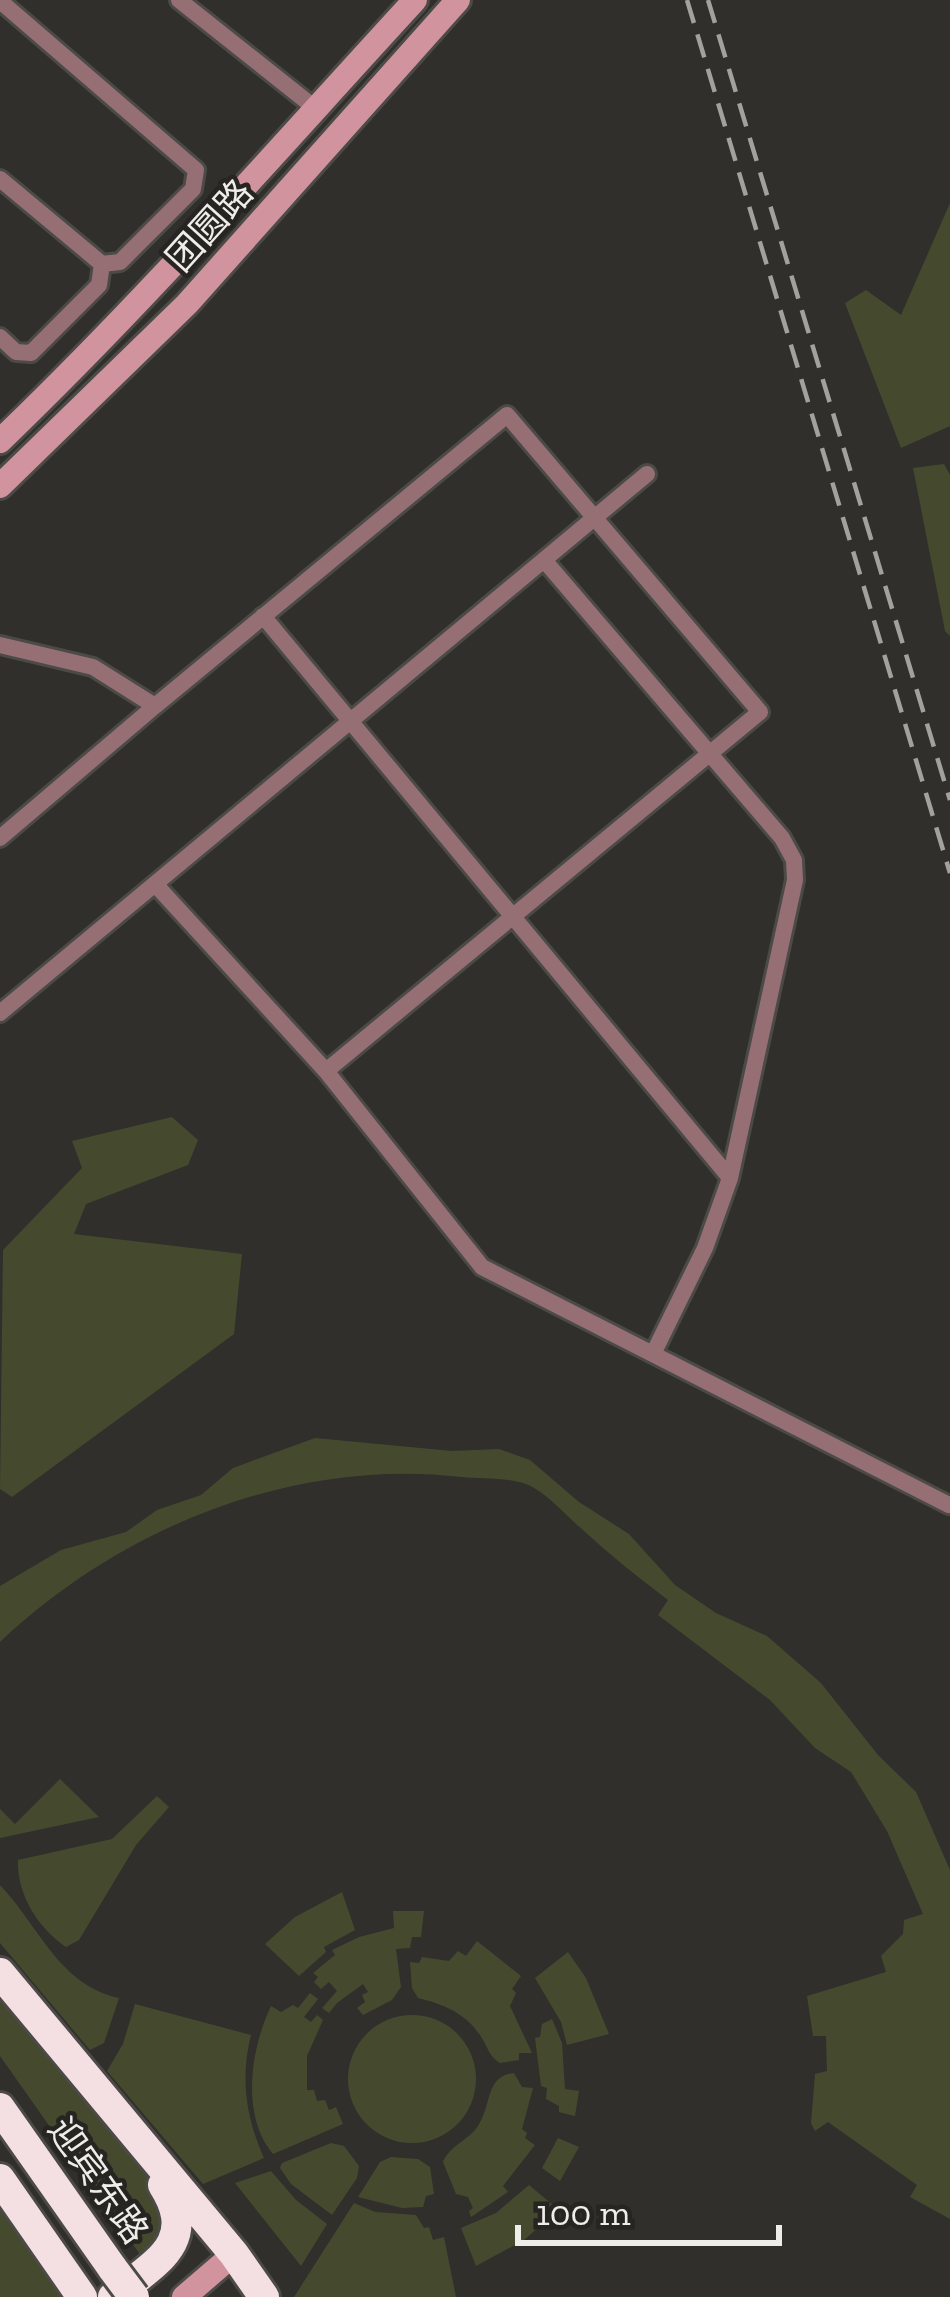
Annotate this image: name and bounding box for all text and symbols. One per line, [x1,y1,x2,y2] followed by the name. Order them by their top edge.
[157,171,261,280] street label: 团圆路
[40,2109,158,2252] street label: 迎宾东路
[518,2171,779,2245] scale bar
[536,2191,631,2234] text: 100 m

